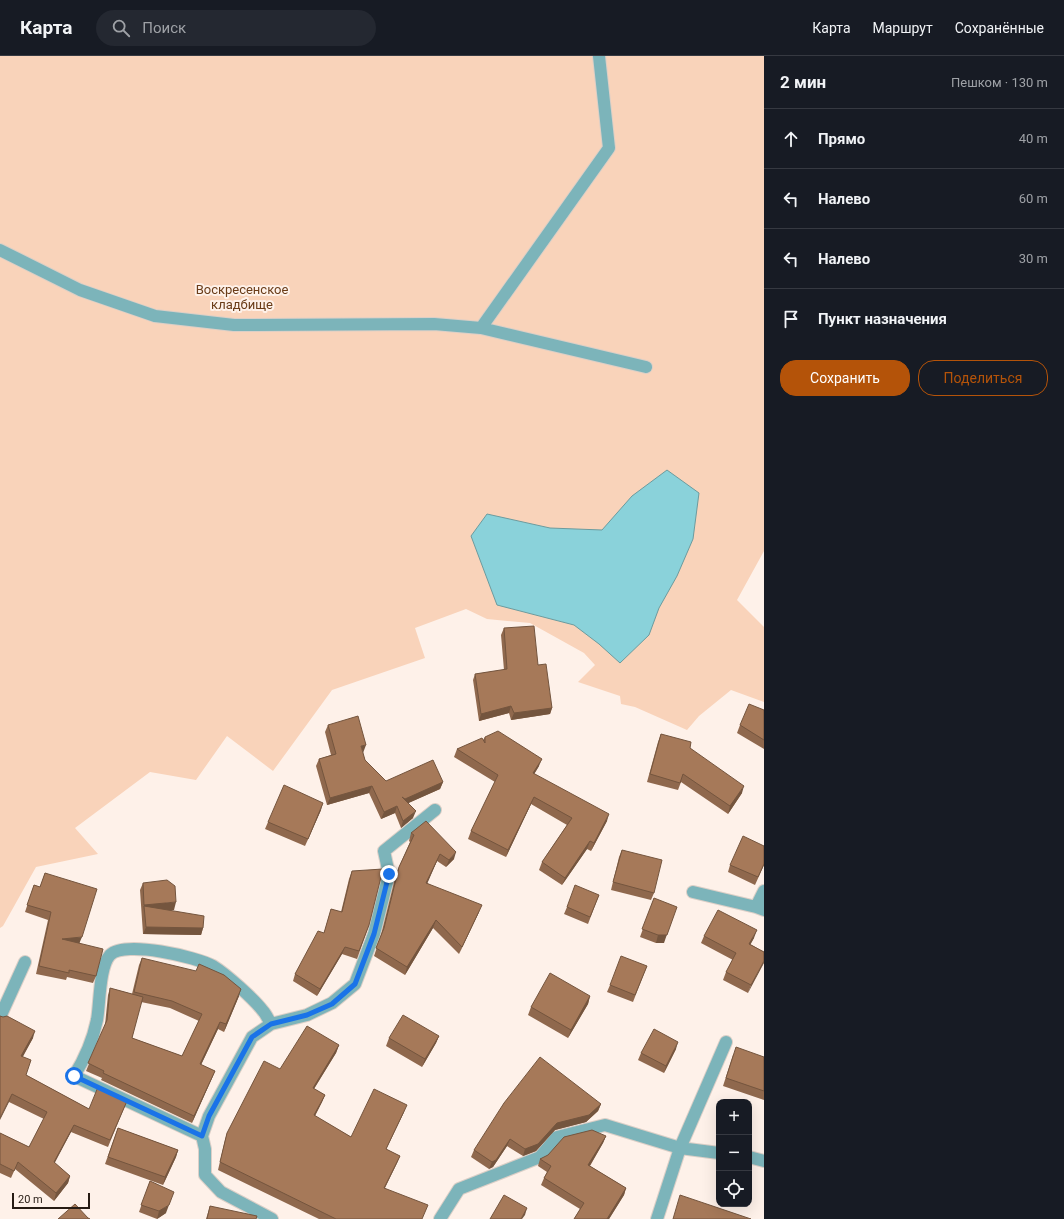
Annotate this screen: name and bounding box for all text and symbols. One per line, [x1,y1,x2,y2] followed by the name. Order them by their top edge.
[96,10,376,46] search box
[20,16,72,39] text: Карта
[110,17,132,39] icon: search
[142,19,186,37] text: Поиск
[812,20,851,36] text: Карта
[873,20,933,36] text: Маршрут
[955,20,1044,36] text: Сохранённые
[780,72,826,92] text: 2 мин
[951,75,1048,90] text: Пешком · 130 m
[780,128,802,150] icon: ahead
[818,130,865,148] text: Прямо
[1019,131,1048,146] text: 40 m
[780,188,802,210] icon: left
[818,190,870,208] text: Налево
[1019,191,1048,206] text: 60 m
[780,248,802,270] icon: left
[818,250,870,268] text: Налево
[1019,251,1048,266] text: 30 m
[196,282,288,312] park label: Воскресенское кладбище
[780,308,802,330] icon: arrive
[818,310,947,328] text: Пункт назначения
[780,360,910,396] button: Сохранить
[918,360,1048,396] button: Поделиться
[380,865,398,883] route end
[65,1067,83,1085] route start
[716,1099,752,1207] map controls
[716,1099,752,1135] button: +
[716,1135,752,1171] button: −
[716,1171,752,1207] button: locate
[12,1191,90,1210] scale bar
[18,1193,43,1206] text: 20 m

